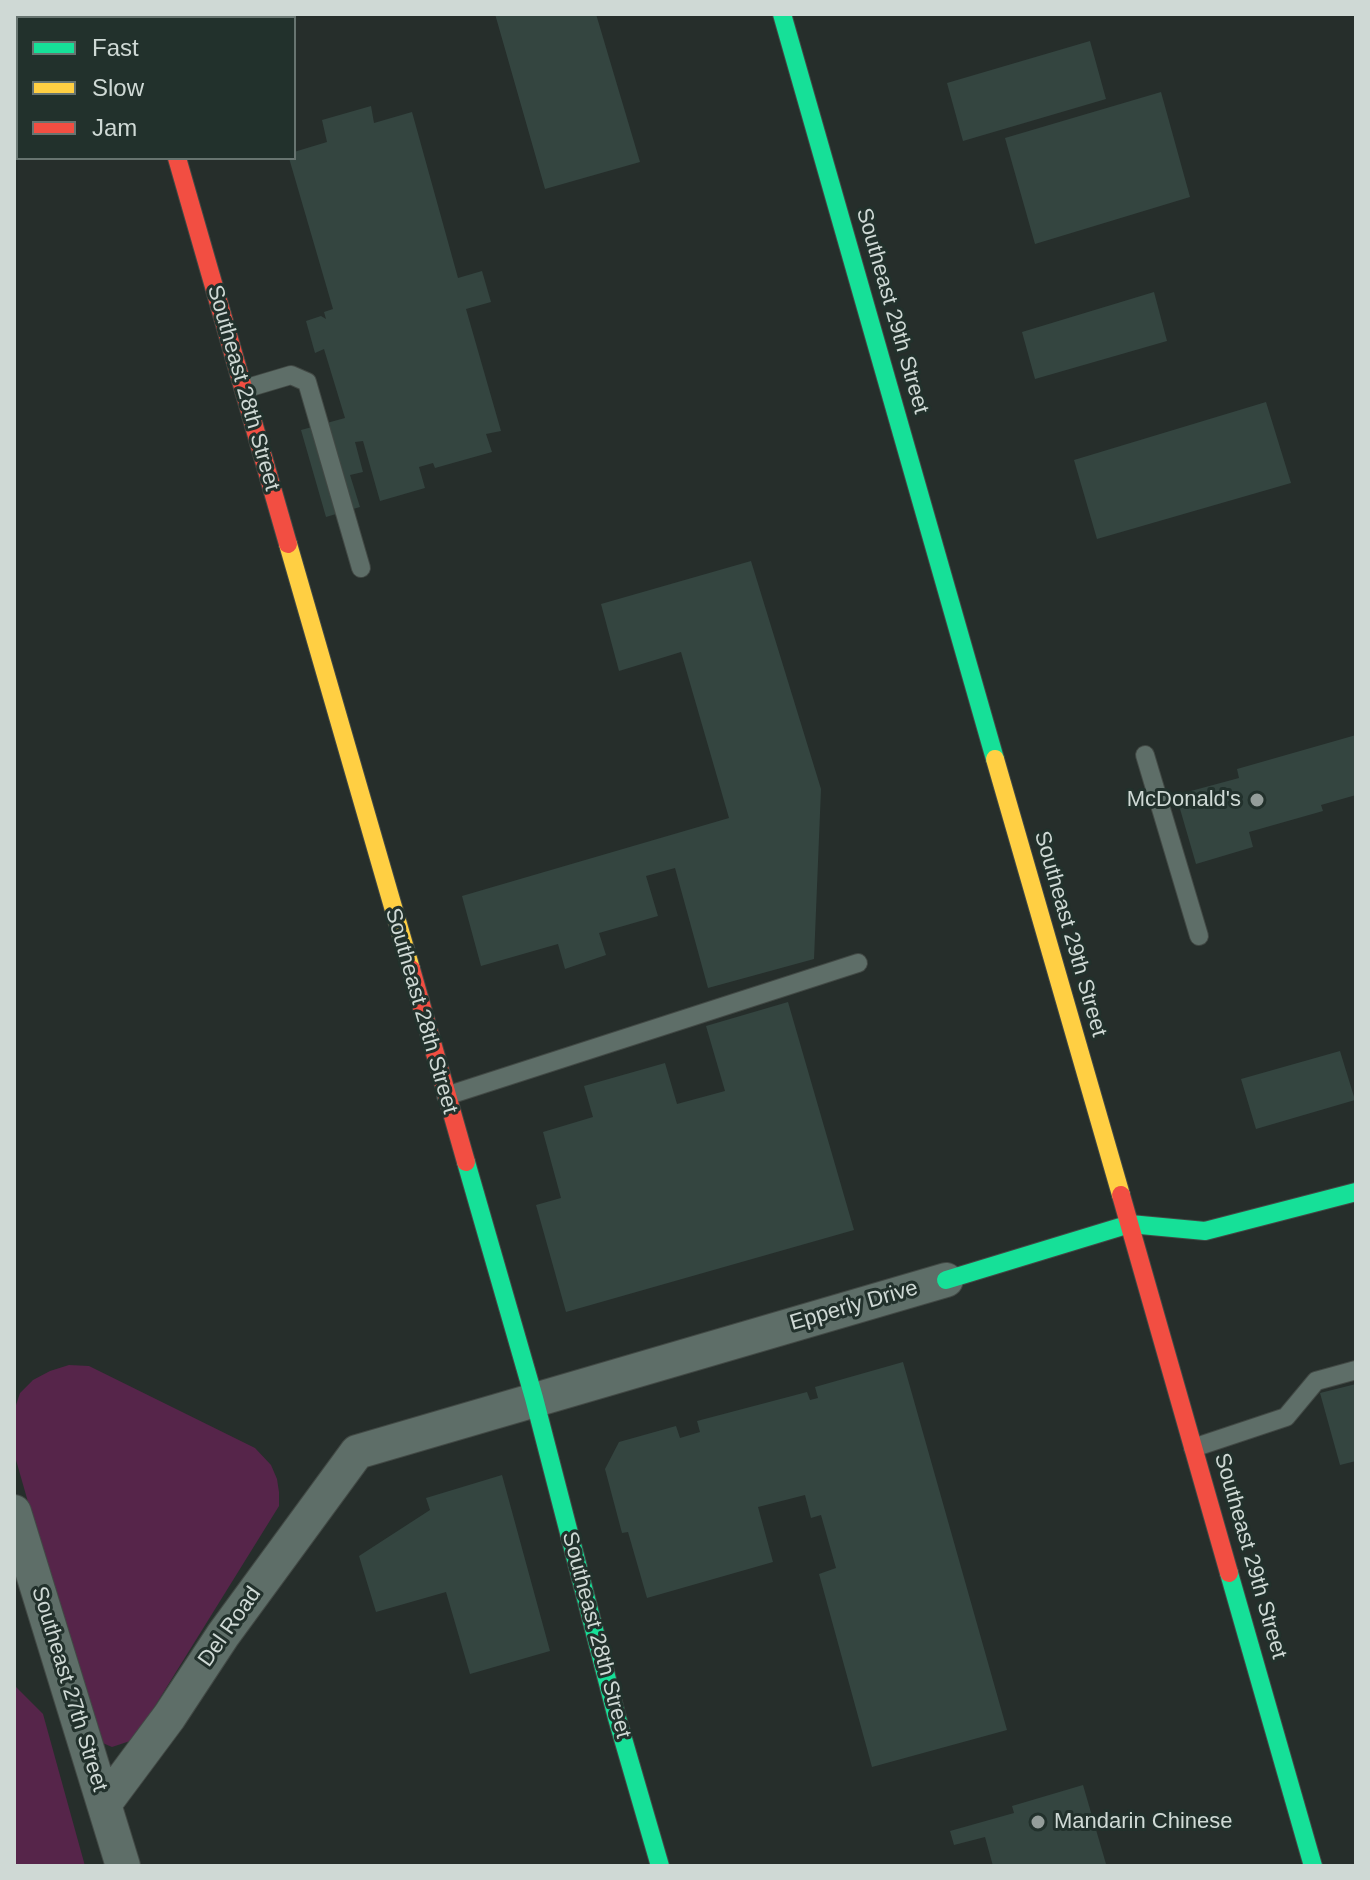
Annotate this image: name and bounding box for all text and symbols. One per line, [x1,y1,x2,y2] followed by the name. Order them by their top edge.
[16,16,296,160] legend
[92,34,139,61] text: Fast
[92,74,144,101] text: Slow
[92,114,137,141] text: Jam
[850,205,934,417] street label: Southeast 29th Street
[201,282,285,494] street label: Southeast 28th Street
[1127,787,1241,813] place label: McDonald's
[1248,791,1266,809] marker: McDonald's
[1028,828,1112,1040] street label: Southeast 29th Street
[379,905,463,1117] street label: Southeast 28th Street
[787,1275,921,1337] street label: Epperly Drive
[1208,1450,1292,1662] street label: Southeast 29th Street
[556,1529,636,1741] street label: Southeast 28th Street
[193,1582,267,1672] street label: Del Road
[25,1583,113,1795] street label: Southeast 27th Street
[1054,1809,1233,1835] place label: Mandarin Chinese
[1029,1813,1047,1831] marker: Mandarin Chinese

